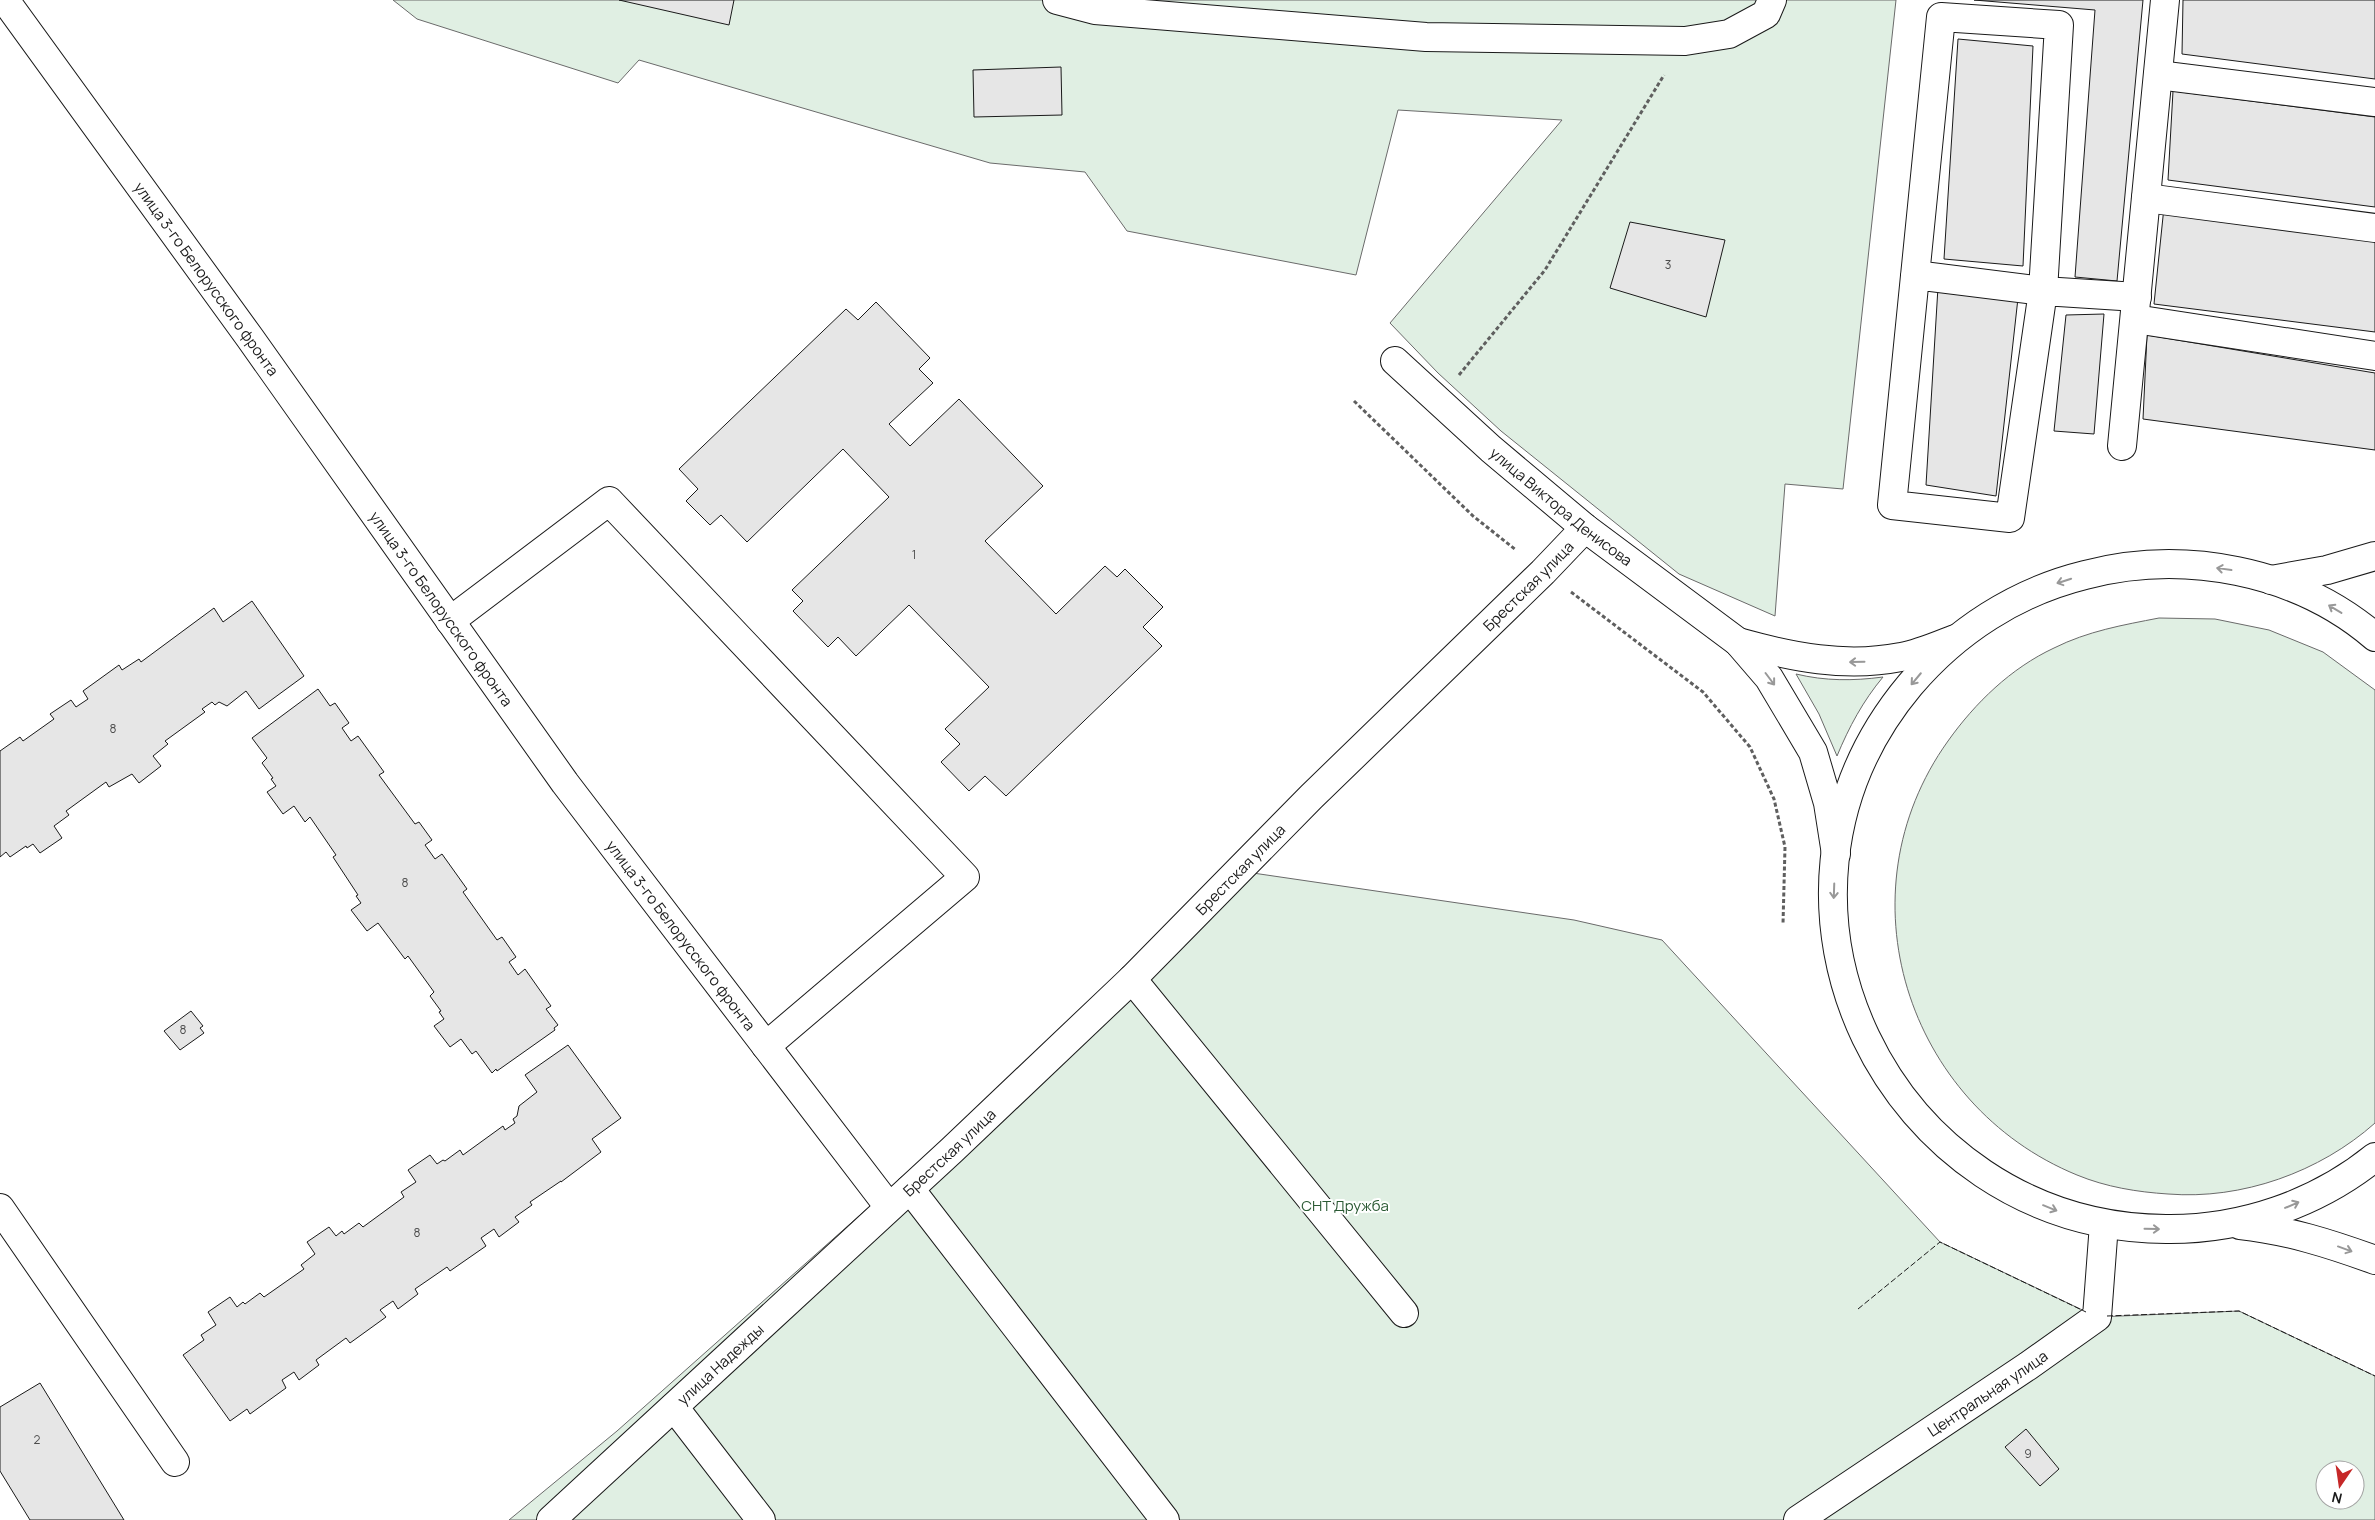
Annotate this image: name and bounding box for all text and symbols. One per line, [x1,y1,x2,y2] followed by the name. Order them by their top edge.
[130,177,284,380] street label: улица 3-го Белорусского фронта
[1665,256,1671,273] house number: 3
[1486,442,1637,570] street label: улица Виктора Денисова
[365,507,518,710] street label: улица 3-го Белорусского фронта
[1478,536,1578,636] street label: Брестская улица
[912,546,916,563] house number: 1
[2216,563,2232,573] one-way arrow
[2056,576,2072,586] one-way arrow
[2328,604,2342,614] one-way arrow
[1850,657,1866,667] one-way arrow
[1764,672,1775,685] one-way arrow
[1910,672,1921,685] one-way arrow
[110,720,117,737] house number: 8
[1190,819,1290,919] street label: Брестская улица
[602,835,761,1035] street label: улица 3-го Белорусского фронта
[402,874,409,891] house number: 8
[1829,883,1838,899] one-way arrow
[180,1021,187,1038] house number: 8
[898,1104,1000,1201] street label: Брестская улица
[1301,1195,1389,1216] park label: СНТ Дружба
[2284,1200,2299,1209] one-way arrow
[2042,1203,2057,1213] one-way arrow
[414,1224,421,1241] house number: 8
[2144,1224,2160,1234] one-way arrow
[2336,1245,2352,1254] one-way arrow
[672,1319,768,1409] street label: улица Надежды
[1923,1345,2052,1441] street label: Центральная улица
[34,1431,41,1448] house number: 2
[2024,1445,2032,1462] house number: 9
[2315,1460,2365,1510] north arrow
[2330,1488,2344,1509] text: N

